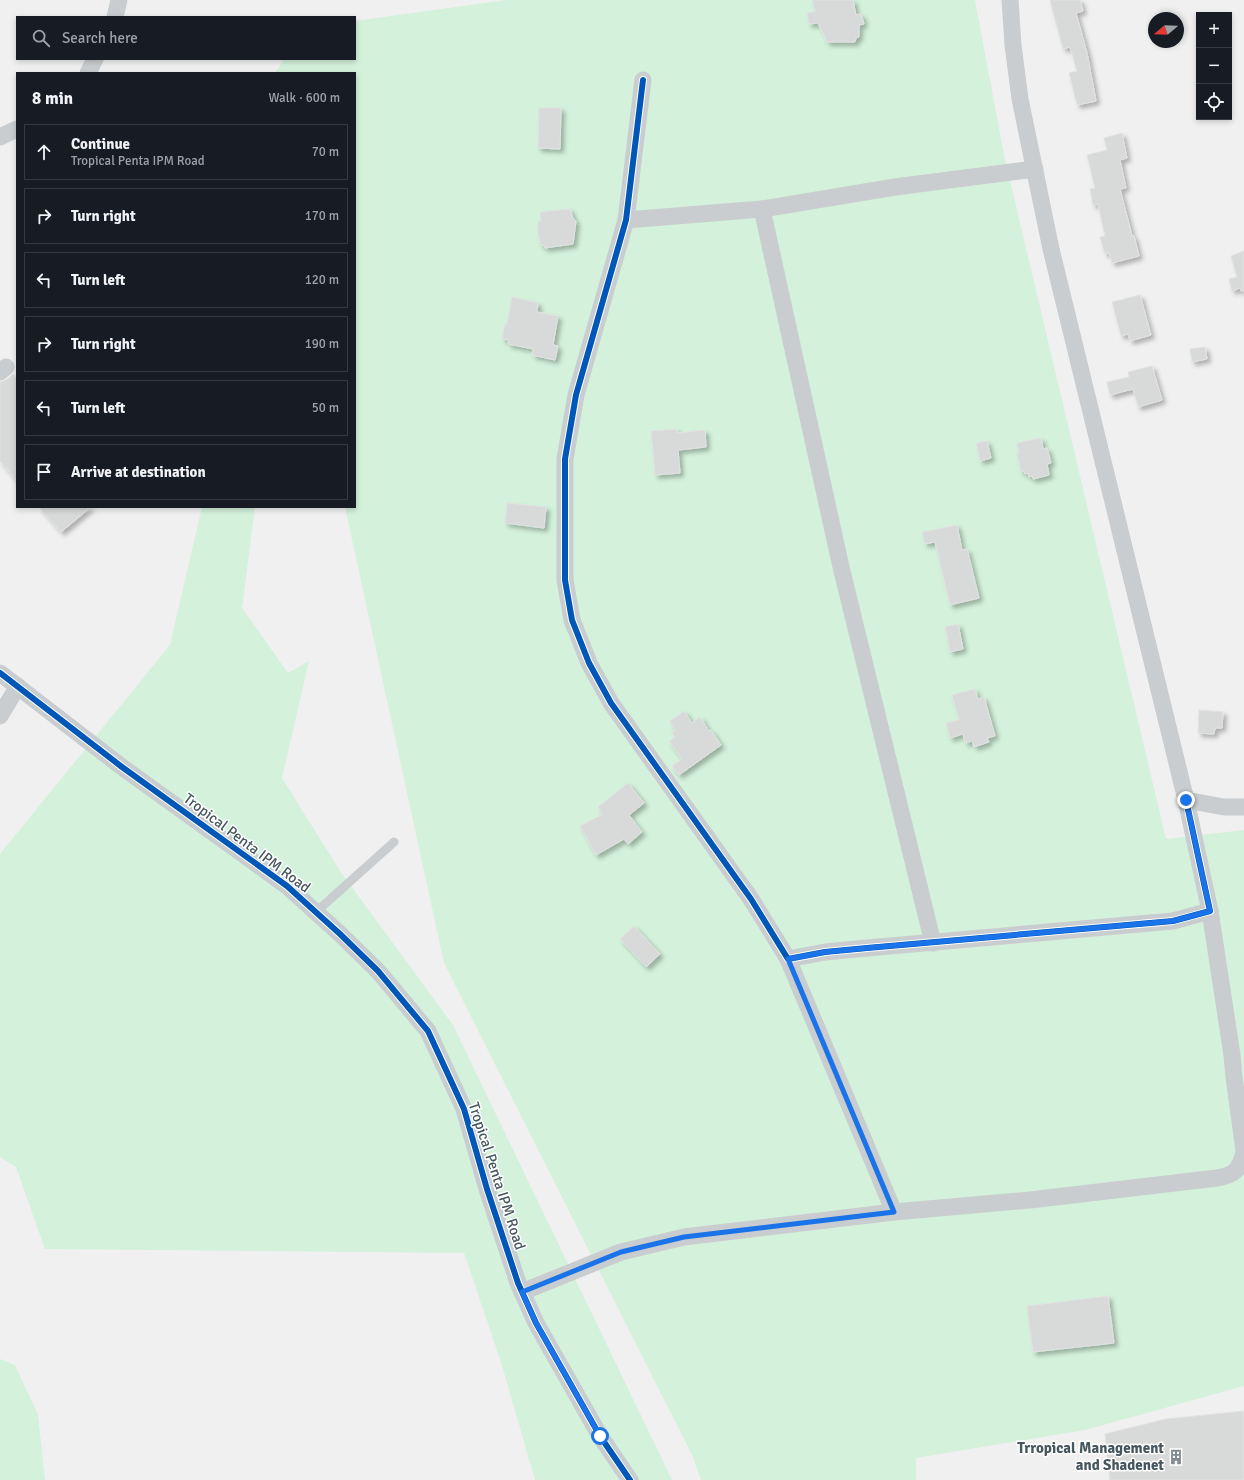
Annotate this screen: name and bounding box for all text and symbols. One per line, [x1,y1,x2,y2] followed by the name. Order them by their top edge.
[1148,12,1184,48] north arrow
[1196,12,1232,120] map controls
[1196,12,1232,48] button: +
[16,16,356,60] search box
[30,27,52,49] icon: search
[62,29,138,47] text: Search here
[1196,48,1232,84] button: −
[1196,84,1232,120] button: locate
[32,88,73,109] text: 8 min
[269,90,340,106] text: Walk · 600 m
[71,135,130,153] text: Continue
[33,141,55,163] icon: ahead
[312,144,339,160] text: 70 m
[71,153,205,169] text: Tropical Penta IPM Road
[33,205,55,227] icon: right
[71,207,136,225] text: Turn right
[305,208,339,224] text: 170 m
[33,269,55,291] icon: left
[71,271,125,289] text: Turn left
[305,272,339,288] text: 120 m
[33,333,55,355] icon: right
[71,335,136,353] text: Turn right
[305,336,339,352] text: 190 m
[33,397,55,419] icon: left
[71,399,125,417] text: Turn left
[312,400,339,416] text: 50 m
[33,461,55,483] icon: arrive
[71,463,206,481] text: Arrive at destination
[180,789,314,897] street label: Tropical Penta IPM Road
[1177,791,1195,809] route end
[465,1100,529,1252] street label: Tropical Penta IPM Road
[591,1427,609,1445] route start
[1017,1439,1164,1474] place label: Trropical Management and Shadenet
[1167,1448,1185,1466] building icon: Trropical Management and Shadenet

